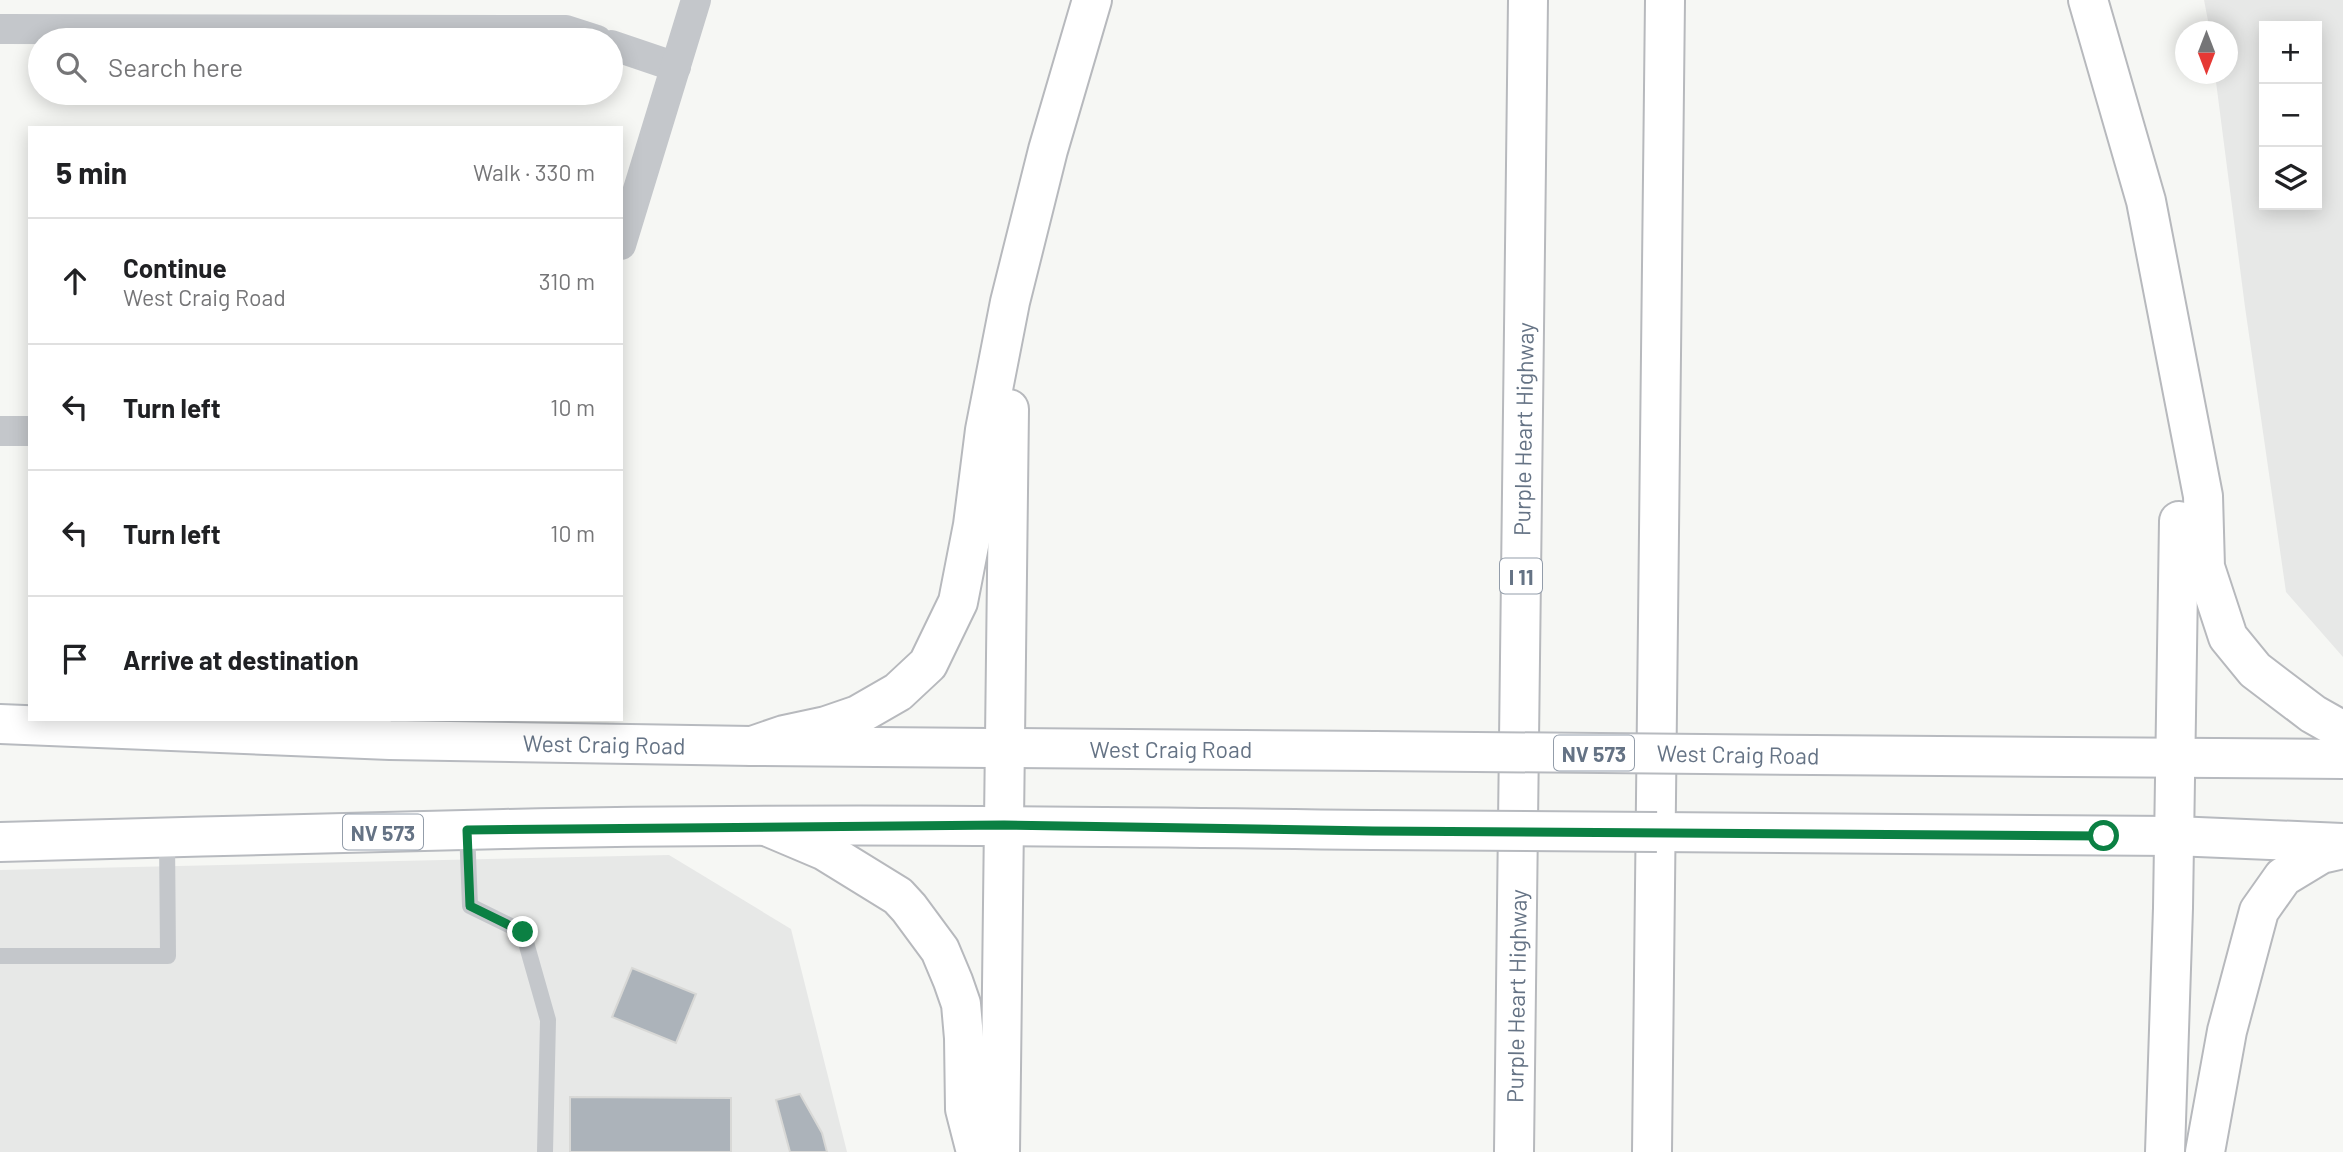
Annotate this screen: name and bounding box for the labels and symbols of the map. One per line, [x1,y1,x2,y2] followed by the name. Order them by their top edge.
[2175,21,2238,84] north arrow
[1507,322,1539,536] street label: Purple Heart Highway
[1500,558,1542,594] road number: I 11
[522,729,686,759] street label: West Craig Road
[1090,735,1252,763] street label: West Craig Road
[1554,736,1634,770] road number: NV 573
[1656,739,1820,769] street label: West Craig Road
[343,814,423,850] road number: NV 573
[2088,820,2119,851] route start
[1500,889,1532,1103] street label: Purple Heart Highway
[507,916,538,947] route end

